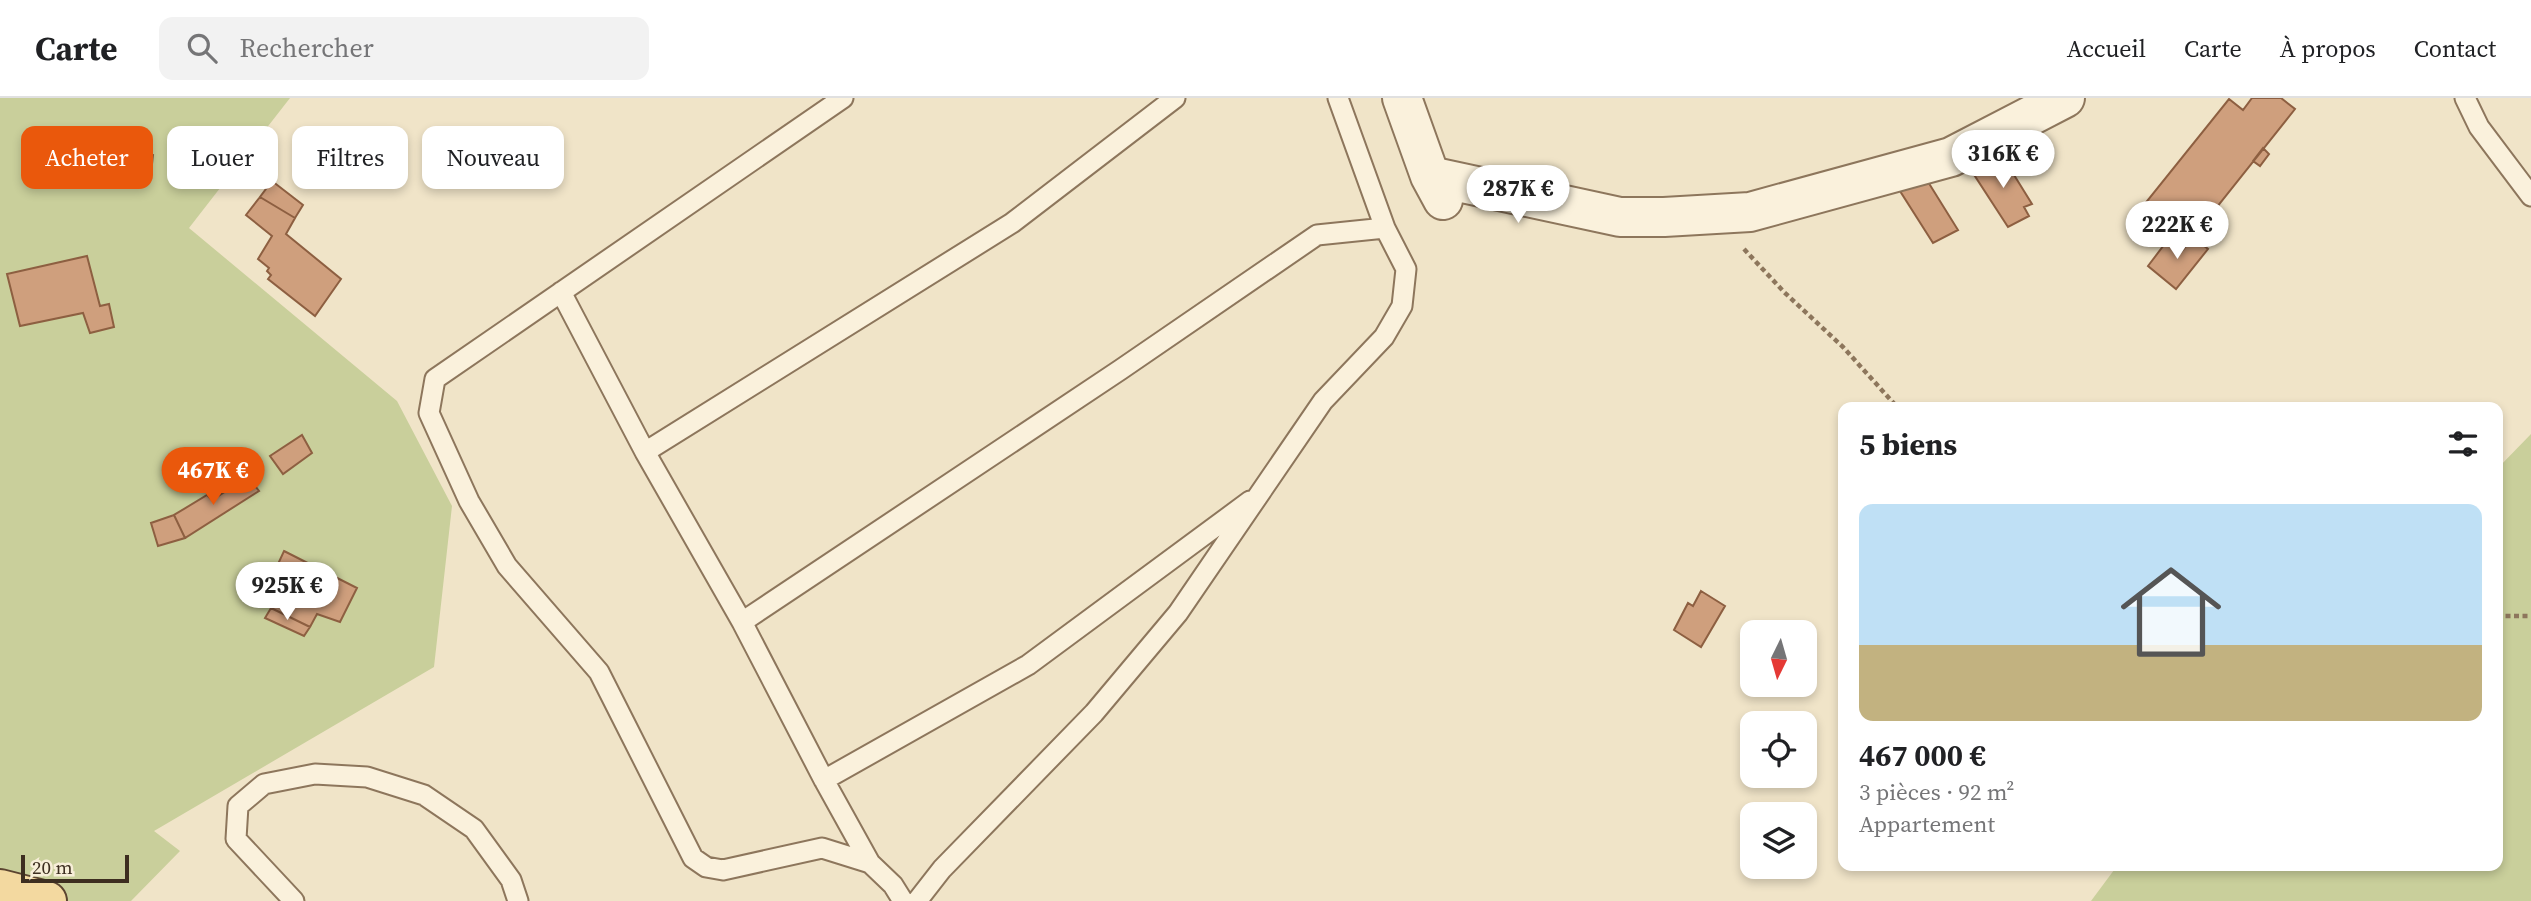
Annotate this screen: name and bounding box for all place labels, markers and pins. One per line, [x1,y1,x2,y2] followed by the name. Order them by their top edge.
[1946,130,2060,190] pin: 316K €
[1461,166,1575,225] pin: 287K €
[2120,202,2234,261] pin: 222K €
[156,448,270,507] pin: 467K €
[230,562,344,622] pin: 925K €

